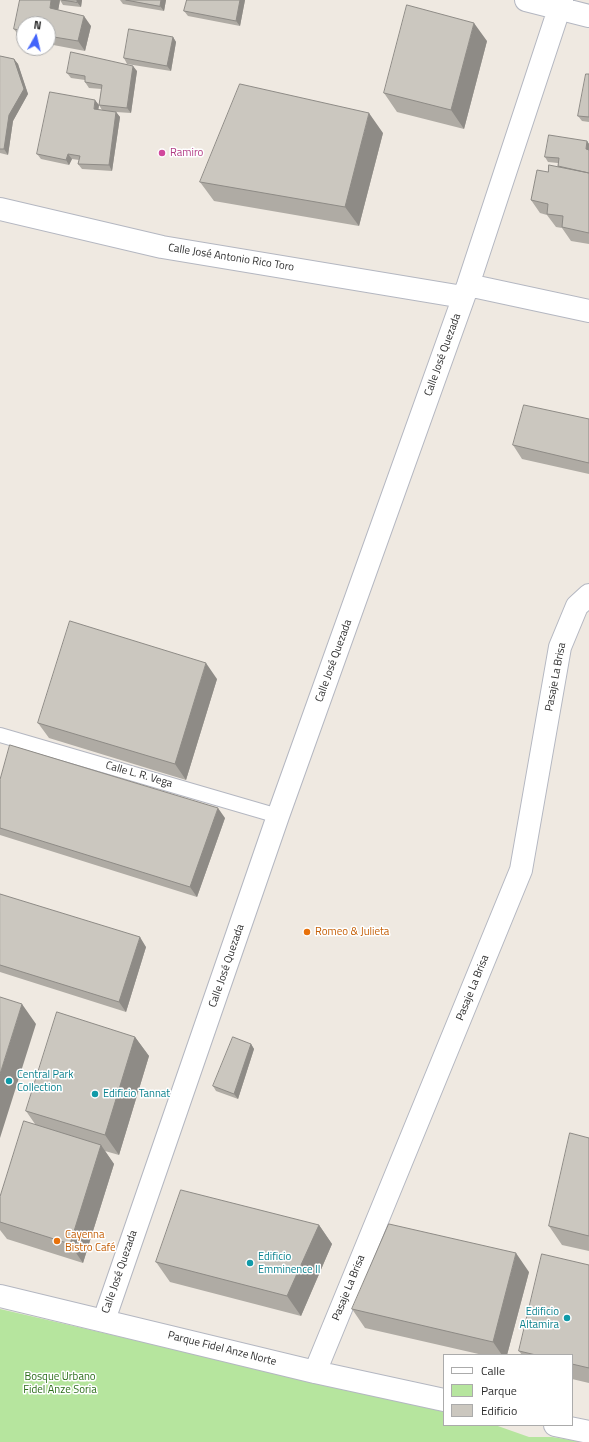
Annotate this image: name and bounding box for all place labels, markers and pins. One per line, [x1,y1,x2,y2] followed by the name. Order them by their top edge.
[170,146,203,160] place label: Ramiro
[157,148,167,158] marker: Ramiro
[315,925,389,939] place label: Romeo & Julieta
[302,927,312,937] marker: Romeo & Julieta
[17,1068,73,1094] place label: Central Park Collection
[4,1076,14,1086] marker: Central Park Collection
[103,1087,170,1101] place label: Edificio Tannat
[90,1089,100,1099] marker: Edificio Tannat
[65,1228,116,1254] place label: Cayenna Bistro Café
[52,1236,62,1246] marker: Cayenna Bistro Café
[258,1250,320,1276] place label: Edificio Emminence II
[245,1258,255,1268] marker: Edificio Emminence II
[520,1305,559,1331] place label: Edificio Altamira
[562,1313,572,1323] marker: Edificio Altamira

